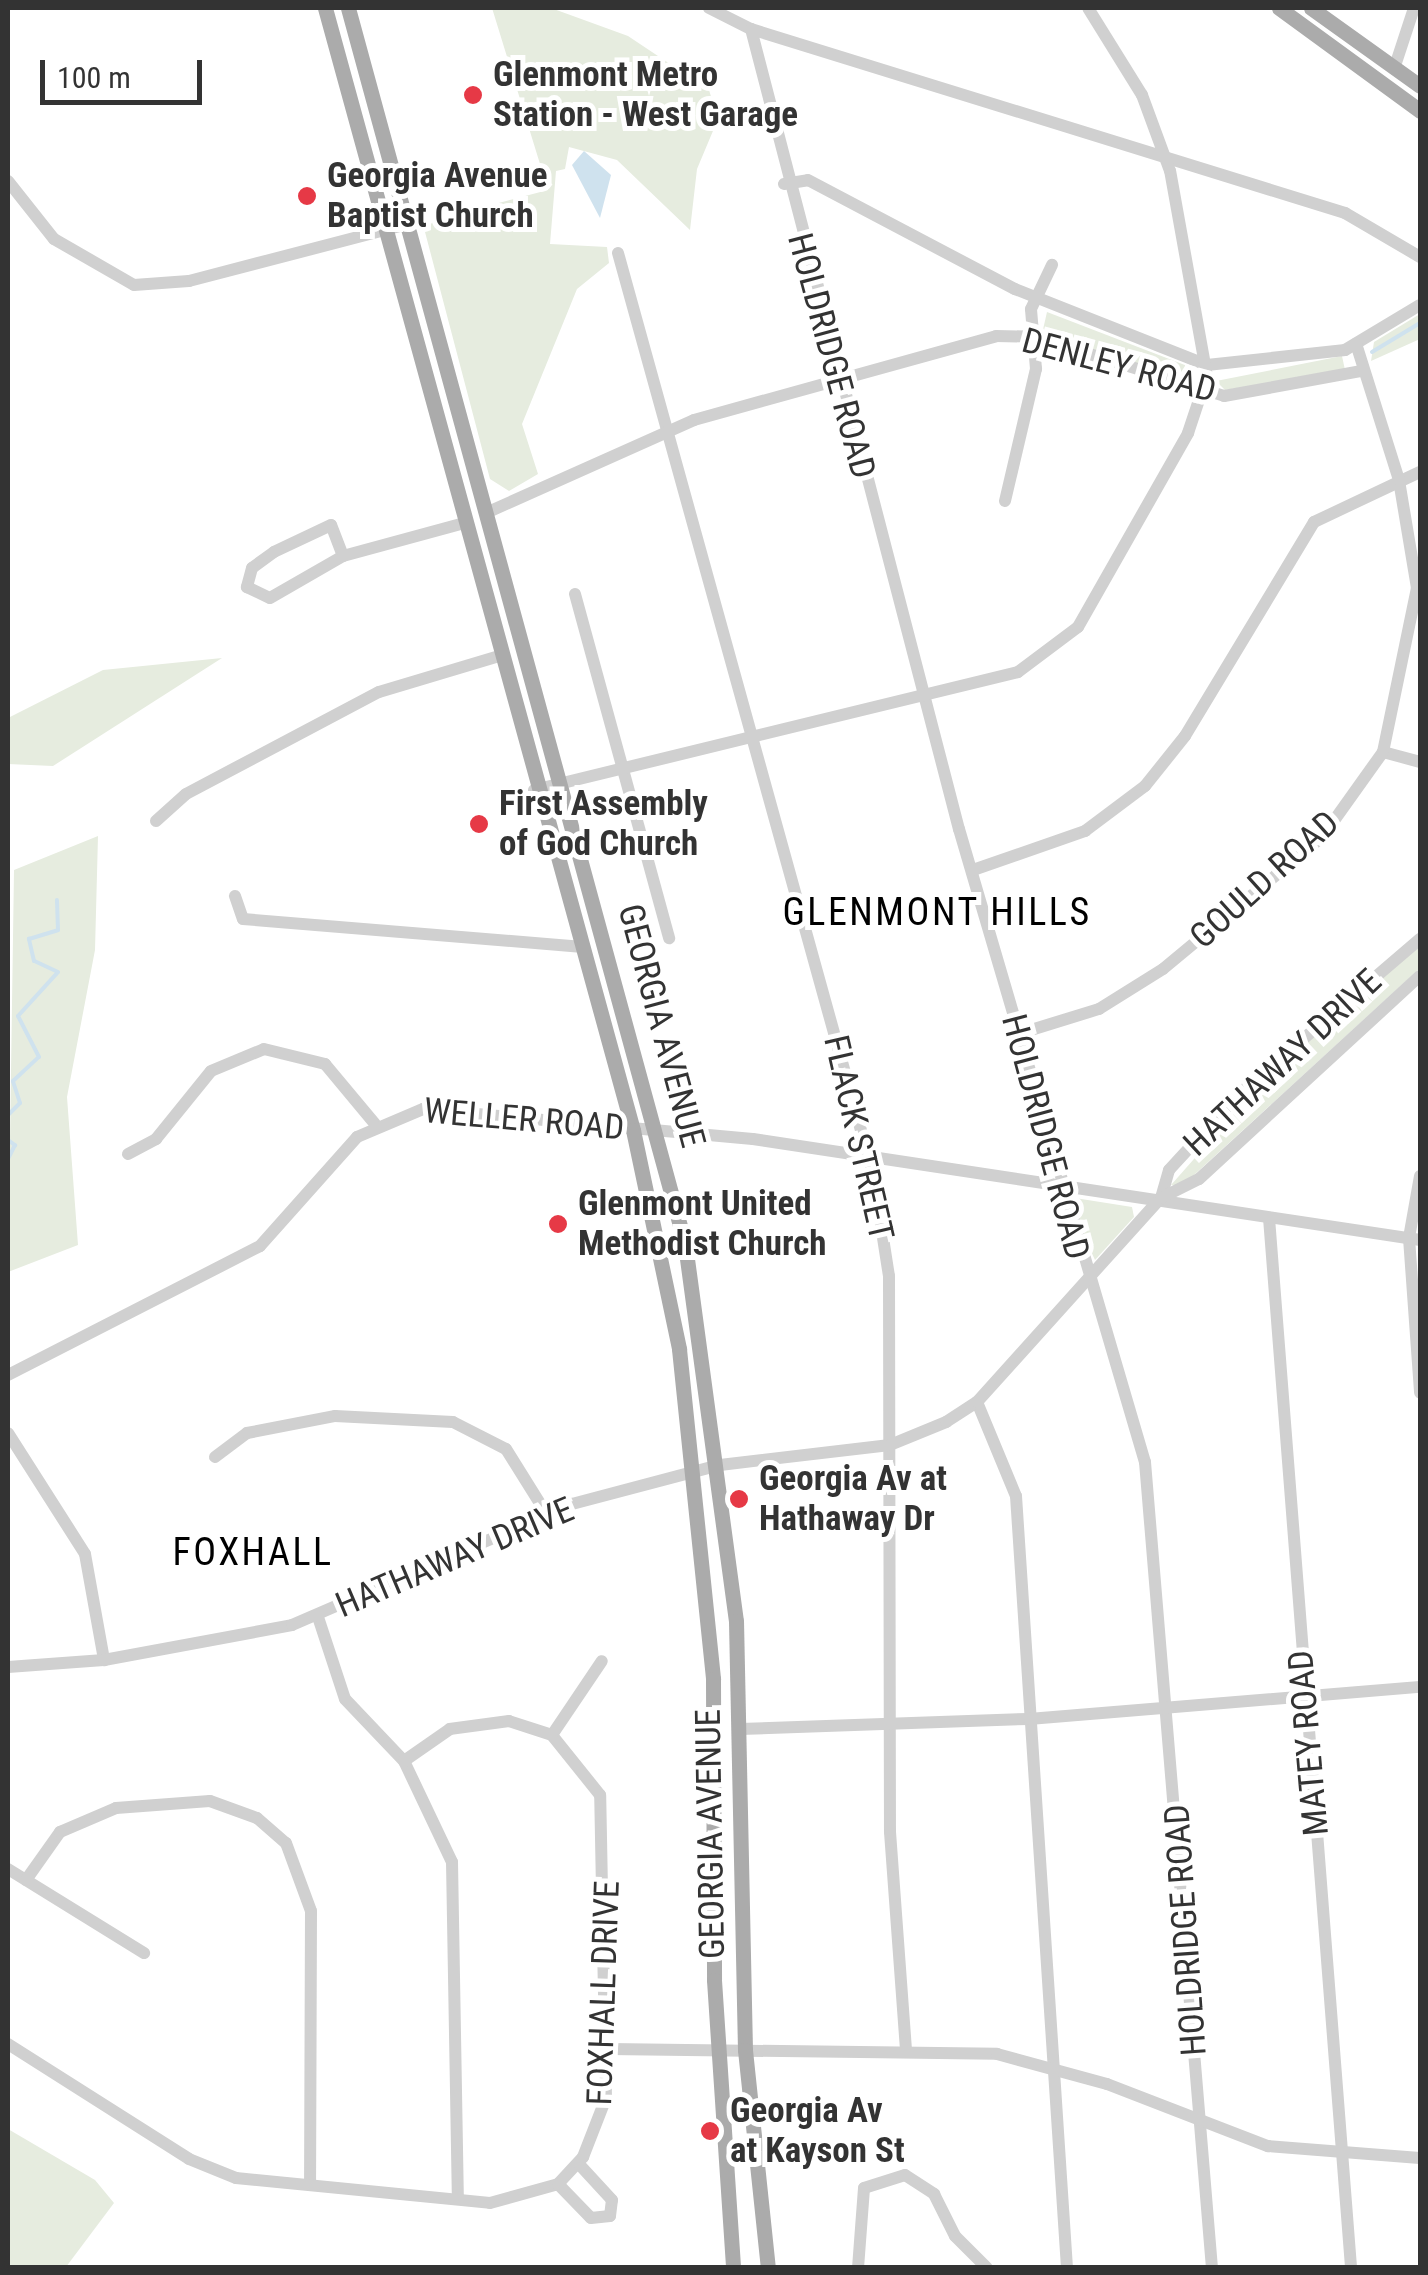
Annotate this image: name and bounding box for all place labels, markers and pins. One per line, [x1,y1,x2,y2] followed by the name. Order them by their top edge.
[493,54,798,136] place label: Glenmont Metro Station - West Garage
[462,84,484,106] marker: Glenmont Metro Station - West Garage
[327,155,547,237] place label: Georgia Avenue Baptist Church
[296,185,318,207] marker: Georgia Avenue Baptist Church
[499,783,708,865] place label: First Assembly of God Church
[468,813,490,835] marker: First Assembly of God Church
[578,1183,826,1265] place label: Glenmont United Methodist Church
[547,1213,569,1235] marker: Glenmont United Methodist Church
[759,1458,947,1540] place label: Georgia Av at Hathaway Dr
[728,1488,750,1510] marker: Georgia Av at Hathaway Dr
[730,2090,905,2172] place label: Georgia Av at Kayson St
[699,2120,721,2142] marker: Georgia Av at Kayson St

